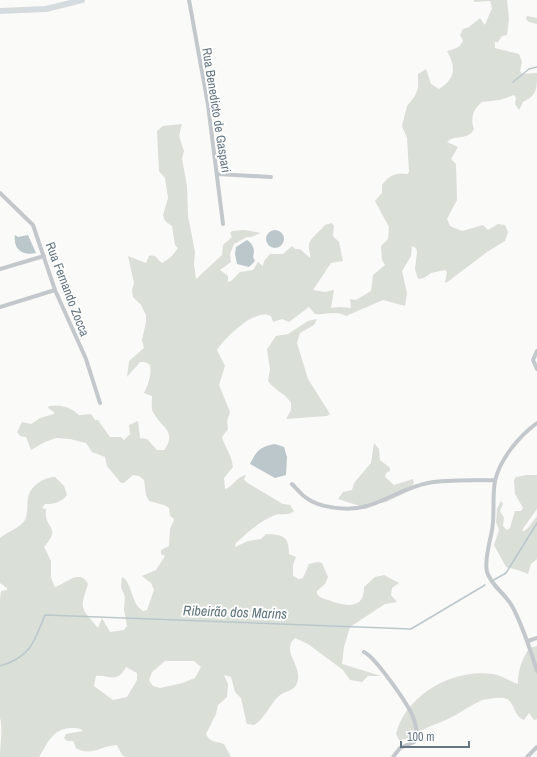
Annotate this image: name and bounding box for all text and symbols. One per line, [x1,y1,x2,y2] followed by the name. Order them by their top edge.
[198,46,235,174] street label: Rua Benedicto de Gaspari
[42,240,93,339] street label: Rua Fernando Zocca
[183,601,288,623] water label: Ribeirão dos Marins
[401,723,469,749] scale bar
[407,729,434,745] text: 100 m

